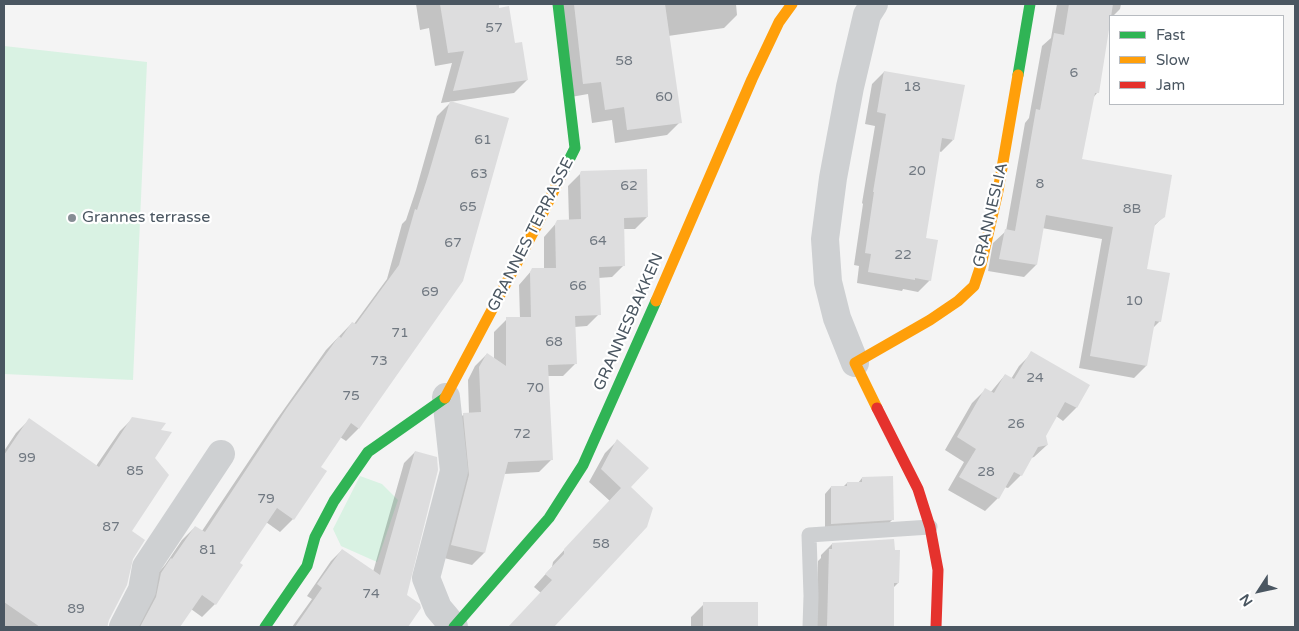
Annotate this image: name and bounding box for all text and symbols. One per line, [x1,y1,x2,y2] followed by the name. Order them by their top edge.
[1109,15,1284,105] legend
[485,20,503,36] house number: 57
[1156,26,1185,44] text: Fast
[1156,51,1190,69] text: Slow
[615,53,633,69] house number: 58
[1070,65,1078,81] house number: 6
[1156,76,1185,94] text: Jam
[903,79,921,95] house number: 18
[655,89,673,105] house number: 60
[474,132,492,148] house number: 61
[484,155,578,315] street label: GRANNES TERRASSE
[970,161,1012,269] street label: GRANNESLIA
[908,163,926,179] house number: 20
[470,166,488,182] house number: 63
[1036,176,1044,192] house number: 8
[620,178,638,194] house number: 62
[459,199,477,215] house number: 65
[1123,201,1141,217] house number: 8B
[82,208,210,228] place label: Grannes terrasse
[66,212,78,224] marker: Grannes terrasse
[589,233,607,249] house number: 64
[444,235,462,251] house number: 67
[894,247,912,263] house number: 22
[590,250,668,394] street label: GRANNESBAKKEN
[569,278,587,294] house number: 66
[421,284,439,300] house number: 69
[1125,293,1143,309] house number: 10
[391,325,409,341] house number: 71
[545,334,563,350] house number: 68
[370,353,388,369] house number: 73
[1026,370,1044,386] house number: 24
[526,380,544,396] house number: 70
[342,388,360,404] house number: 75
[1007,416,1025,432] house number: 26
[513,426,531,442] house number: 72
[18,450,36,466] house number: 99
[126,463,144,479] house number: 85
[977,464,995,480] house number: 28
[257,491,275,507] house number: 79
[102,519,120,535] house number: 87
[592,536,610,552] house number: 58
[199,542,217,558] house number: 81
[1234,566,1284,616] north arrow
[362,586,380,602] house number: 74
[1236,590,1256,609] text: N
[67,601,85,617] house number: 89

